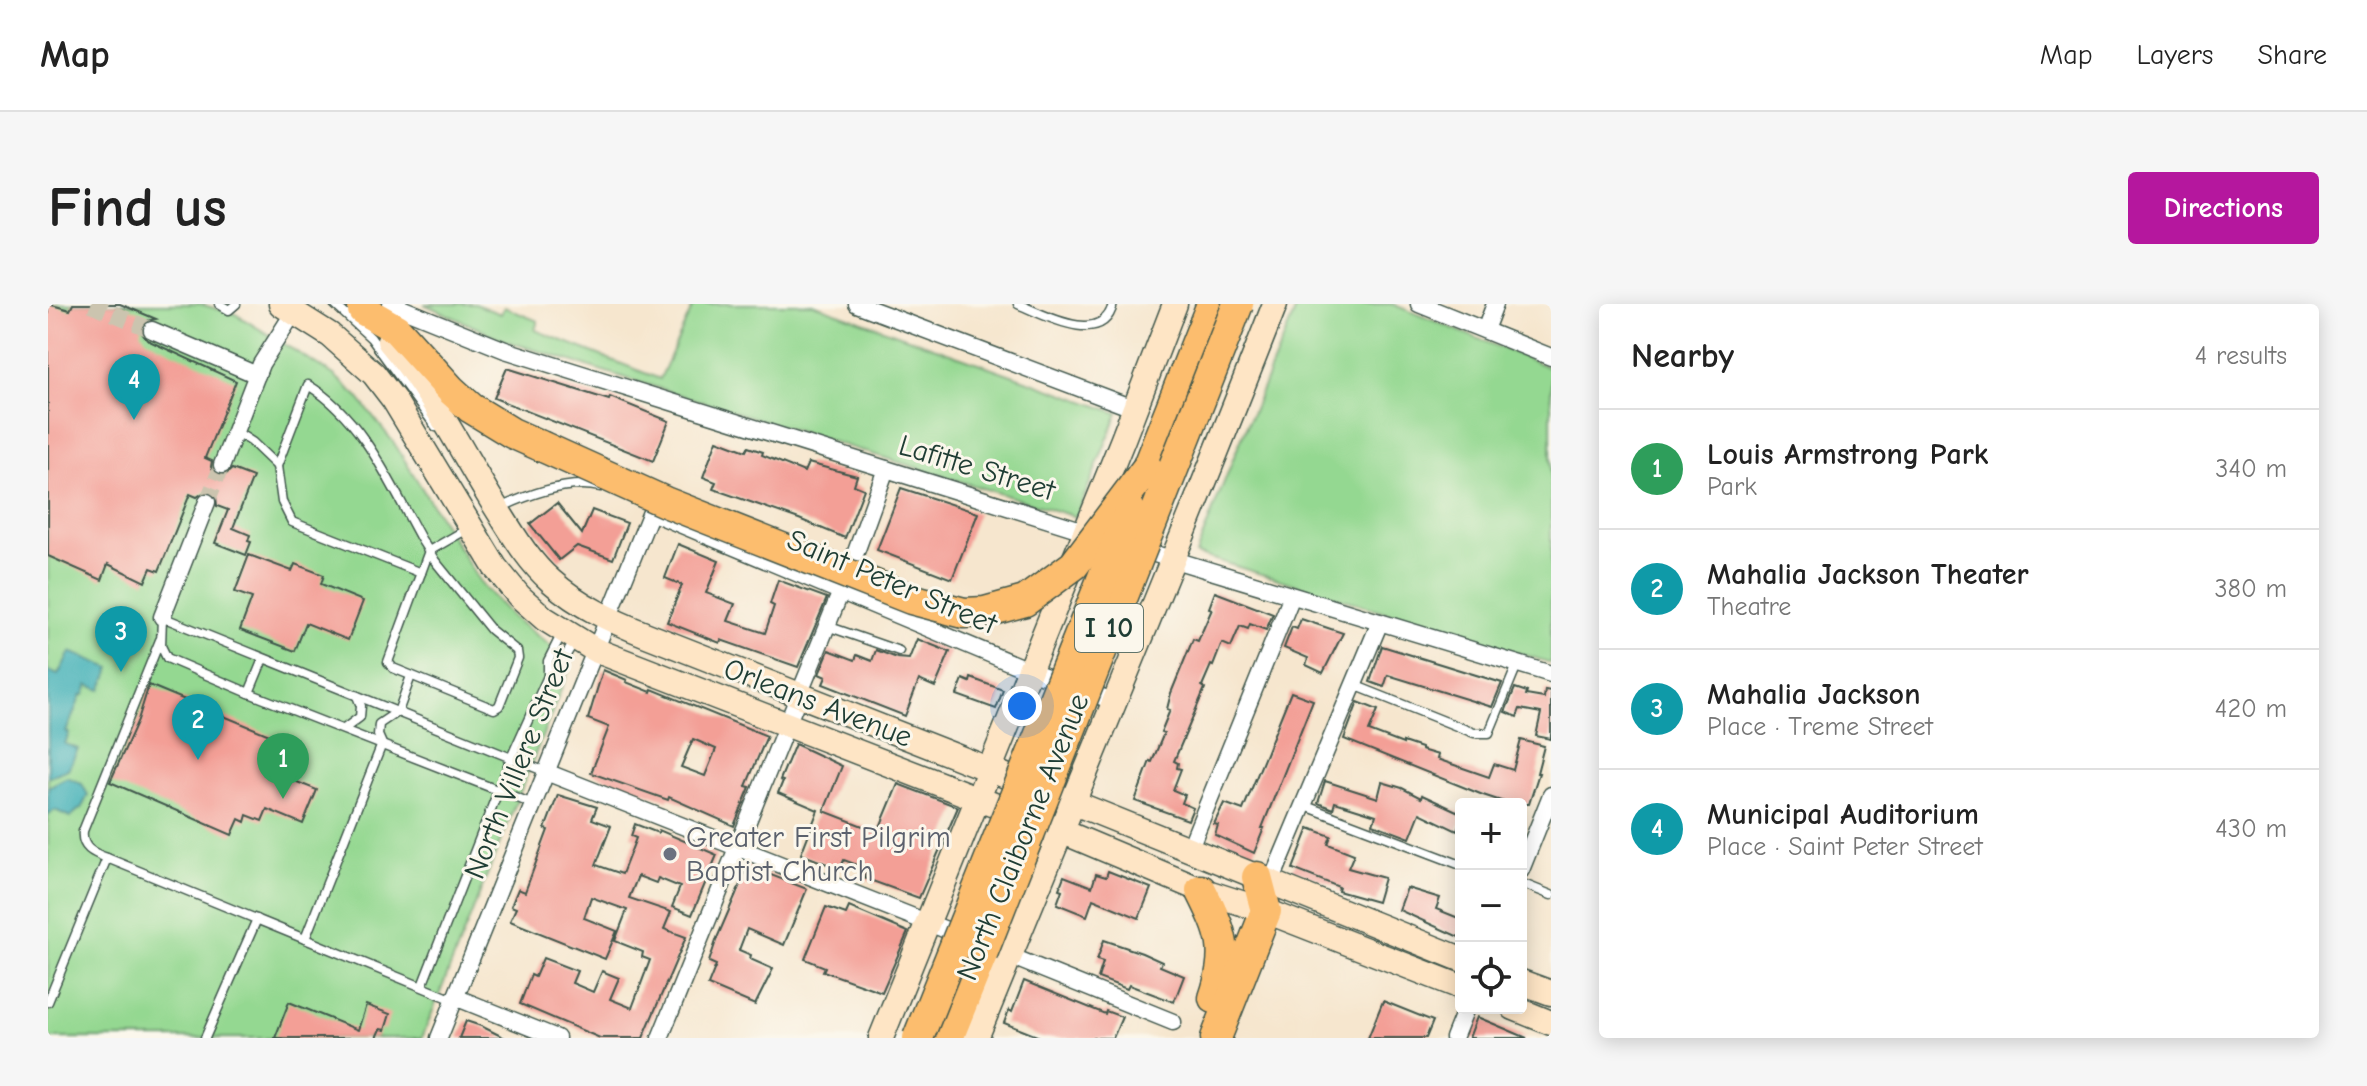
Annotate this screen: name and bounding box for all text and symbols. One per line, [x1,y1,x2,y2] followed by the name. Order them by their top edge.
[40,33,110,77] text: Map
[2040,39,2093,71] text: Map
[2137,39,2213,71] text: Layers
[2257,39,2327,71] text: Share
[2128,172,2319,244] button: Directions
[48,176,227,240] text: Find us
[1631,336,1734,376] text: Nearby
[2195,341,2287,371] text: 4 results
[108,354,160,420] pin: 4
[895,428,1061,509] street label: Lafitte Street
[1707,437,1988,472] text: Louis Armstrong Park
[1652,454,1662,484] text: 1
[2215,454,2287,484] text: 340 m
[1707,472,1757,502] text: Park
[782,522,1003,643] street label: Saint Peter Street
[1707,557,2029,592] text: Mahalia Jackson Theater
[1651,574,1663,604] text: 2
[2214,574,2287,604] text: 380 m
[1707,592,1791,622] text: Theatre
[1075,604,1143,652] road number: I 10
[95,606,147,672] pin: 3
[457,643,582,884] street label: North Villere Street
[719,651,917,755] street label: Orleans Avenue
[1707,677,1920,712] text: Mahalia Jackson
[1002,686,1042,726] your location
[949,688,1097,986] street label: North Claiborne Avenue
[172,694,224,760] pin: 2
[1651,694,1663,724] text: 3
[2215,694,2287,724] text: 420 m
[1707,712,1933,742] text: Place · Treme Street
[257,733,309,799] pin: 1
[1707,797,1979,832] text: Municipal Auditorium
[1455,798,1527,1014] map controls
[1455,798,1527,870] button: +
[1651,814,1663,844] text: 4
[2215,814,2287,844] text: 430 m
[686,820,951,889] place label: Greater First Pilgrim Baptist Church
[1707,832,1983,862] text: Place · Saint Peter Street
[661,845,679,863] marker: Greater First Pilgrim Baptist Church
[1455,870,1527,942] button: −
[1455,942,1527,1014] button: locate

